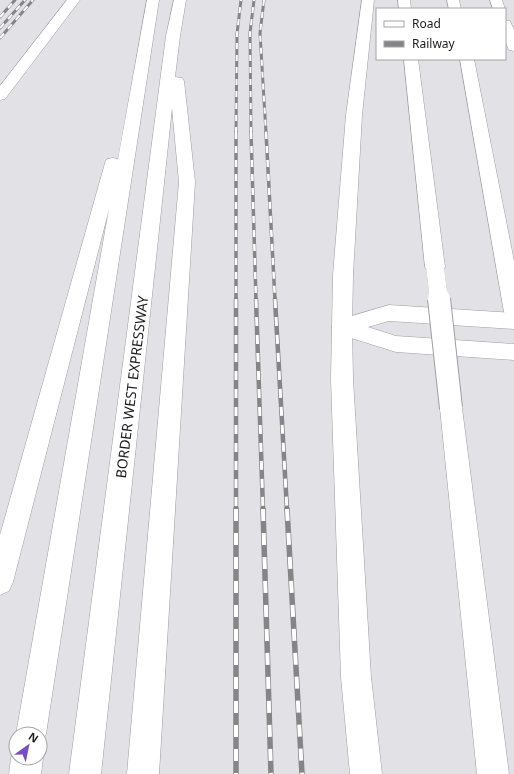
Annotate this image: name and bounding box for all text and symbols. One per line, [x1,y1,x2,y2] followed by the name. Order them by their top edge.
[376,8,506,60] legend
[412,15,441,32] text: Road
[412,35,456,52] text: Railway
[111,294,152,479] street label: BORDER WEST EXPRESSWAY
[8,726,48,766] north arrow
[26,728,42,746] text: N

